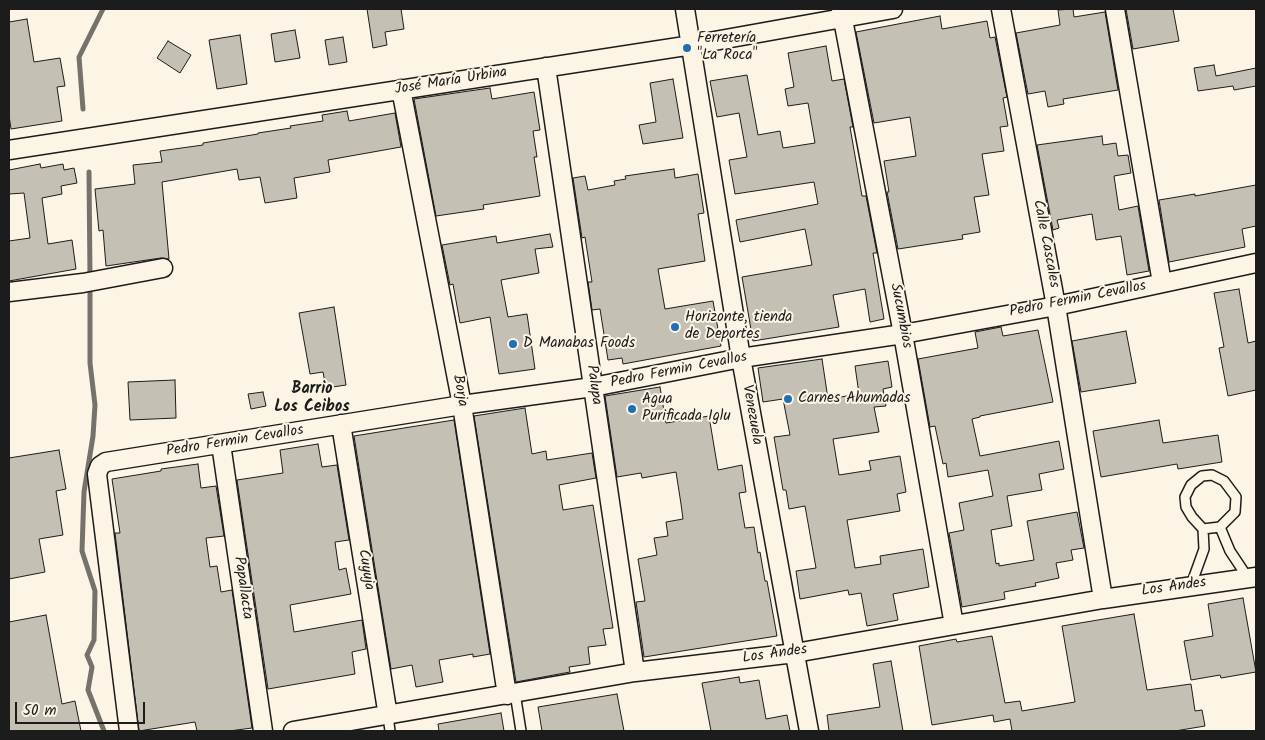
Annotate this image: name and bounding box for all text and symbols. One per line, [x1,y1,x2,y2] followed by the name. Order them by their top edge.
[697,30,757,65] place label: Ferretería "La Roca"
[681,42,693,54] marker: Ferretería "La Roca"
[393,64,509,100] street label: José María Urbina
[1028,199,1062,289] street label: Calle Cascales
[1008,278,1148,322] street label: Pedro Fermin Cevallos
[885,282,915,350] street label: Sucumbios
[685,309,792,344] place label: Horizonte, tienda de Deportes
[669,321,681,333] marker: Horizonte, tienda de Deportes
[523,335,635,353] place label: D Manabas Foods
[507,338,519,350] marker: D Manabas Foods
[609,349,749,393] street label: Pedro Fermin Cevallos
[581,364,605,406] street label: Palupa
[447,374,471,408] street label: Borja
[274,380,350,418] district label: Barrio Los Ceibos
[737,384,765,446] street label: Venezuela
[798,390,910,408] place label: Carnes Ahumadas
[642,391,731,426] place label: Agua Purificada Iglu
[782,393,794,405] marker: Carnes Ahumadas
[626,403,638,415] marker: Agua Purificada Iglu
[165,422,305,462] street label: Pedro Fermin Cevallos
[353,548,377,592] street label: Cuyuja
[229,555,255,621] street label: Papallacta
[1140,575,1208,601] street label: Los Andes
[741,642,809,668] street label: Los Andes
[18,692,148,724] scale bar
[23,699,57,723] text: 50 m

